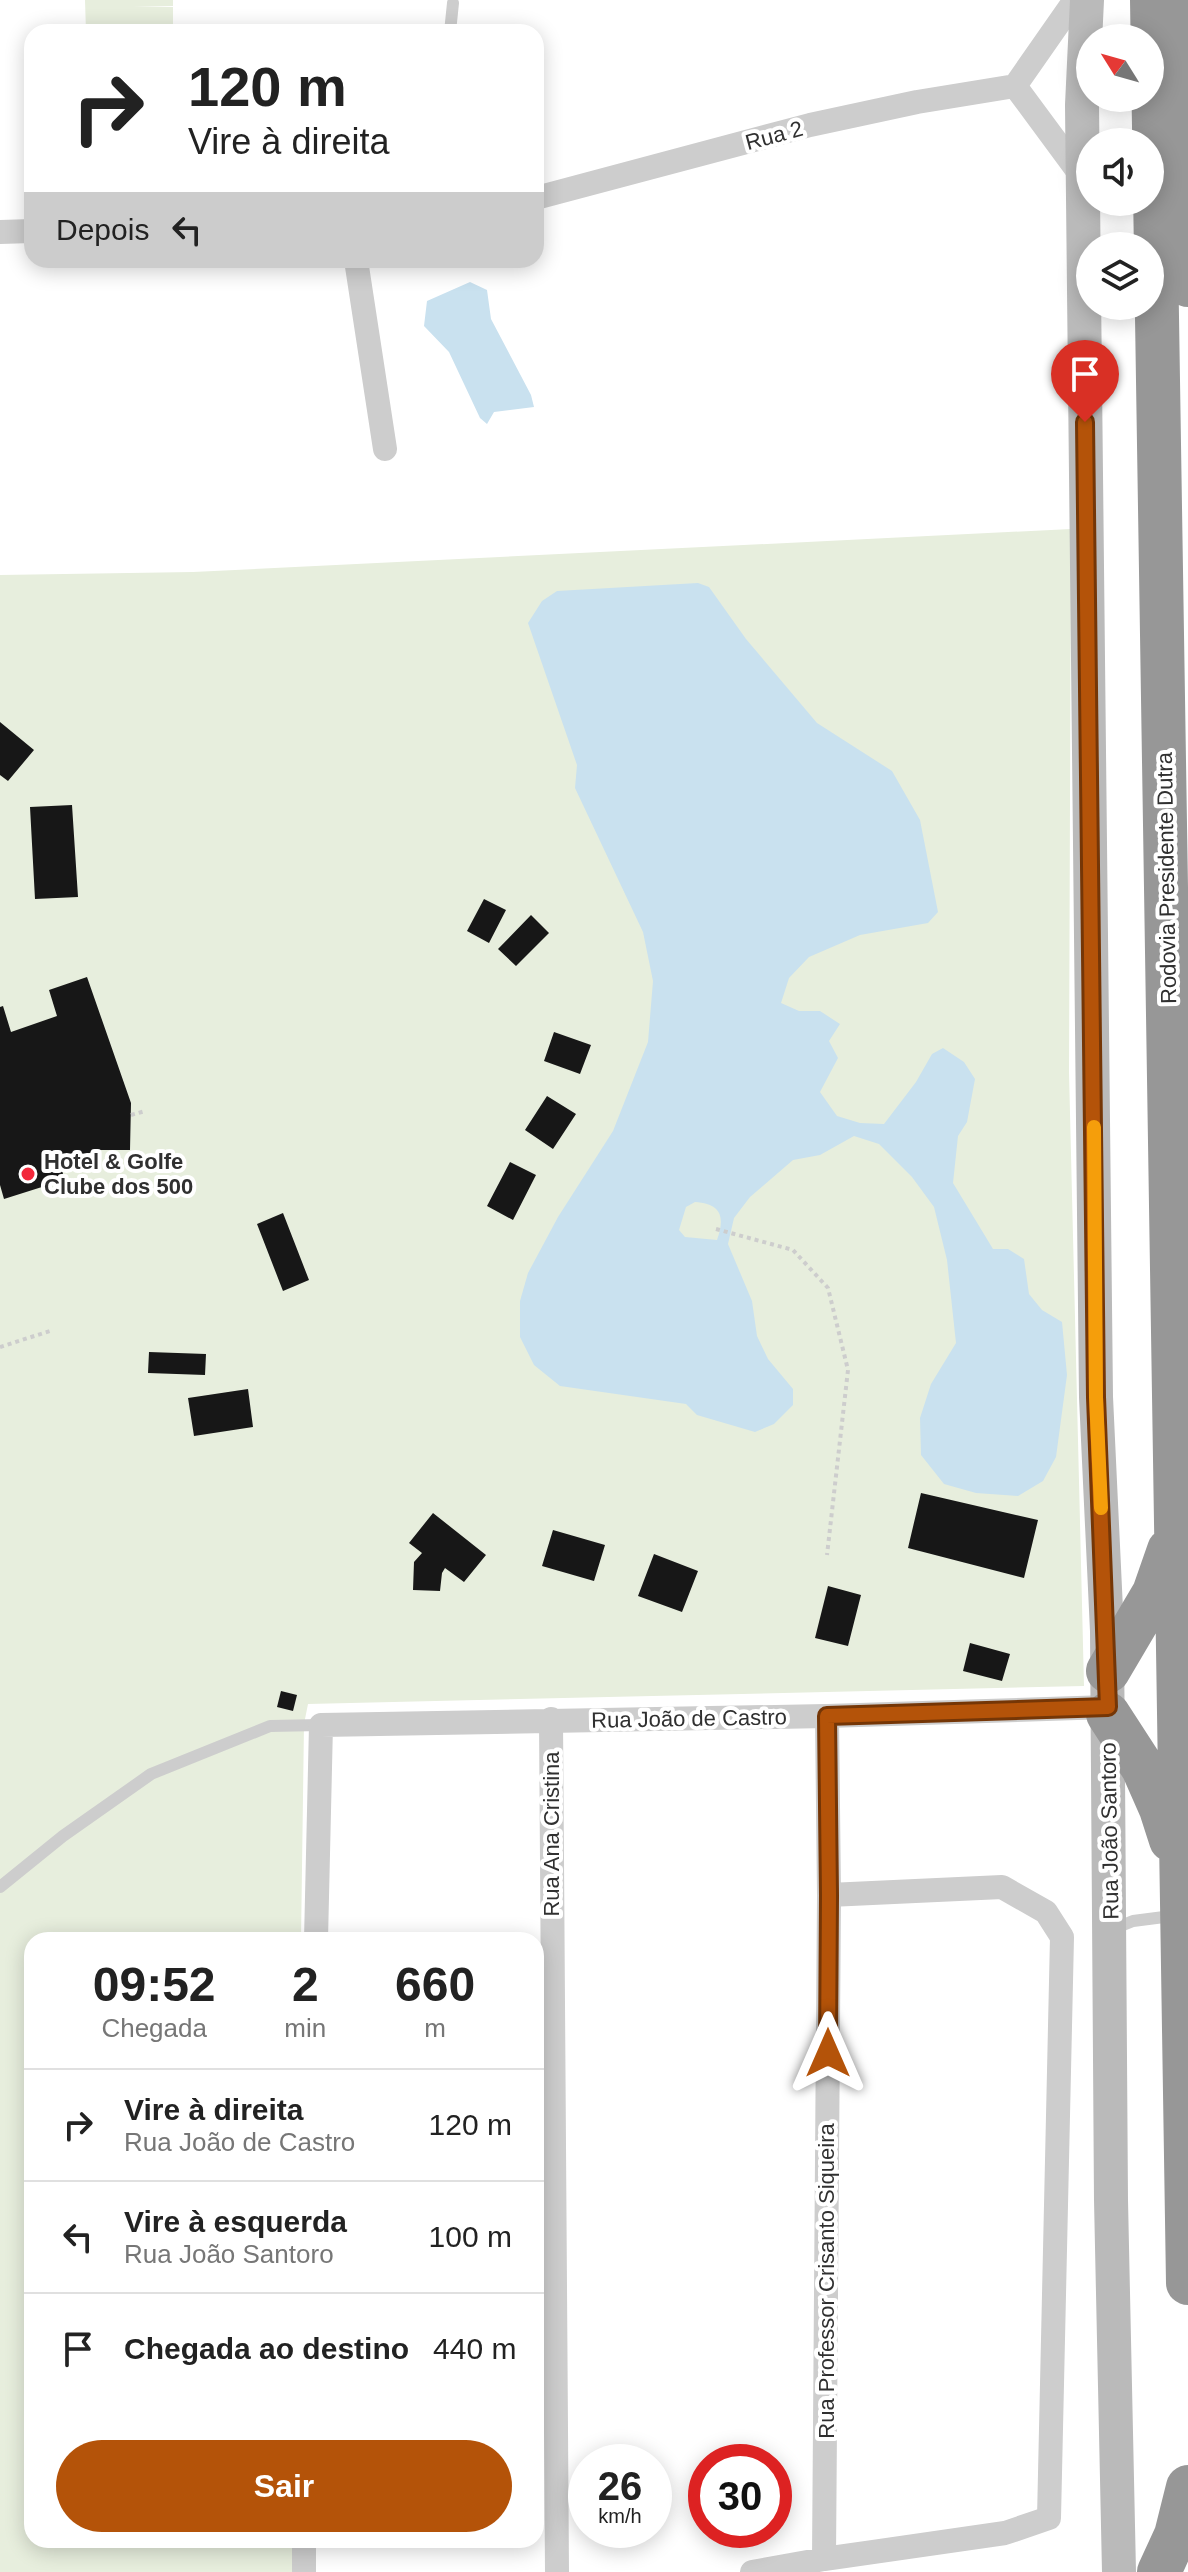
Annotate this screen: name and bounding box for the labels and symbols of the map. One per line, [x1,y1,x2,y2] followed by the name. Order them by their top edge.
[1076,24,1164,112] north arrow
[743,116,806,155] street label: Rua 2
[1051,340,1119,422] pin
[1152,751,1181,1004] street label: Rodovia Presidente Dutra
[44,1149,193,1199] place label: Hotel & Golfe Clube dos 500
[19,1165,37,1183] marker: Hotel & Golfe Clube dos 500
[591,1704,787,1733] street label: Rua João de Castro
[1095,1742,1124,1920] street label: Rua João Santoro
[539,1751,564,1917] street label: Rua Ana Cristina
[786,2011,870,2095] position arrow
[814,2123,839,2439] street label: Rua Professor Crisanto Siqueira
[688,2444,792,2548] speed limit sign: 30

